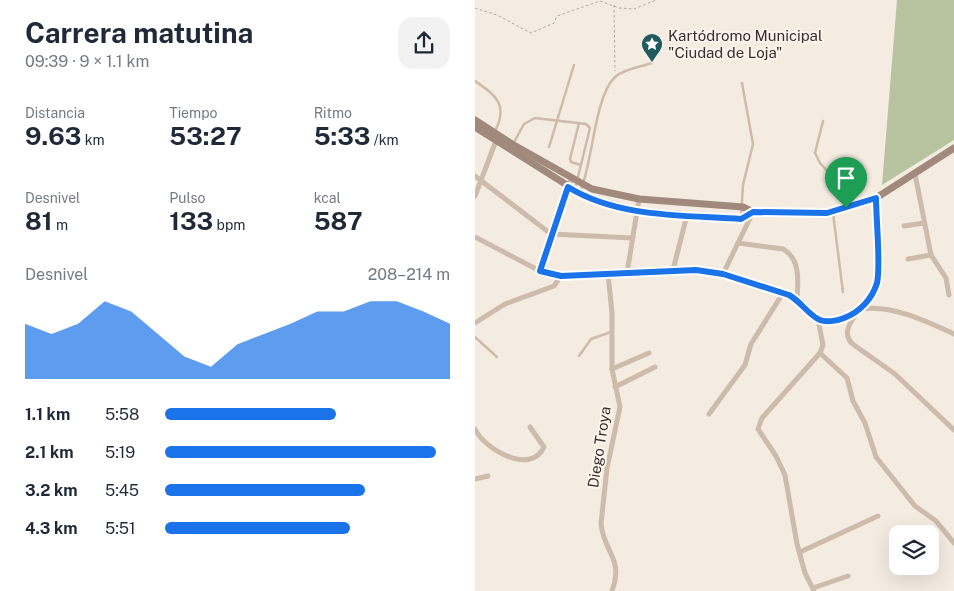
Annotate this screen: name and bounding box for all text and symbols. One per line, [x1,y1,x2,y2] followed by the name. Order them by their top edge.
[25,16,253,49] text: Carrera matutina
[398,17,450,69] button: share
[668,27,822,61] place label: Kartódromo Municipal "Ciudad de Loja"
[640,32,664,63] place icon: Kartódromo Municipal "Ciudad de Loja"
[25,52,149,71] text: 09:39 · 9 × 1.1 km
[25,105,85,121] text: Distancia
[169,105,217,121] text: Tiempo
[314,105,352,121] text: Ritmo
[25,121,81,151] text: 9.63
[169,121,242,151] text: 53:27
[314,121,370,151] text: 5:33
[81,132,105,148] text: km
[370,132,399,148] text: /km
[825,157,867,208] pin
[832,164,860,192] icon: arrive
[25,190,80,206] text: Desnivel
[169,190,205,206] text: Pulso
[314,190,341,206] text: kcal
[25,206,52,236] text: 81
[169,206,213,236] text: 133
[314,206,363,236] text: 587
[52,217,68,233] text: m
[213,217,245,233] text: bpm
[25,265,88,284] text: Desnivel
[368,265,450,284] text: 208–214 m
[25,405,70,424] text: 1.1 km
[105,405,139,424] text: 5:58
[584,405,614,489] street label: Diego Troya
[25,443,74,462] text: 2.1 km
[105,443,135,462] text: 5:19
[25,481,78,500] text: 3.2 km
[105,481,139,500] text: 5:45
[25,519,78,538] text: 4.3 km
[105,519,136,538] text: 5:51
[889,525,939,575] map controls
[889,525,939,575] button: layers

